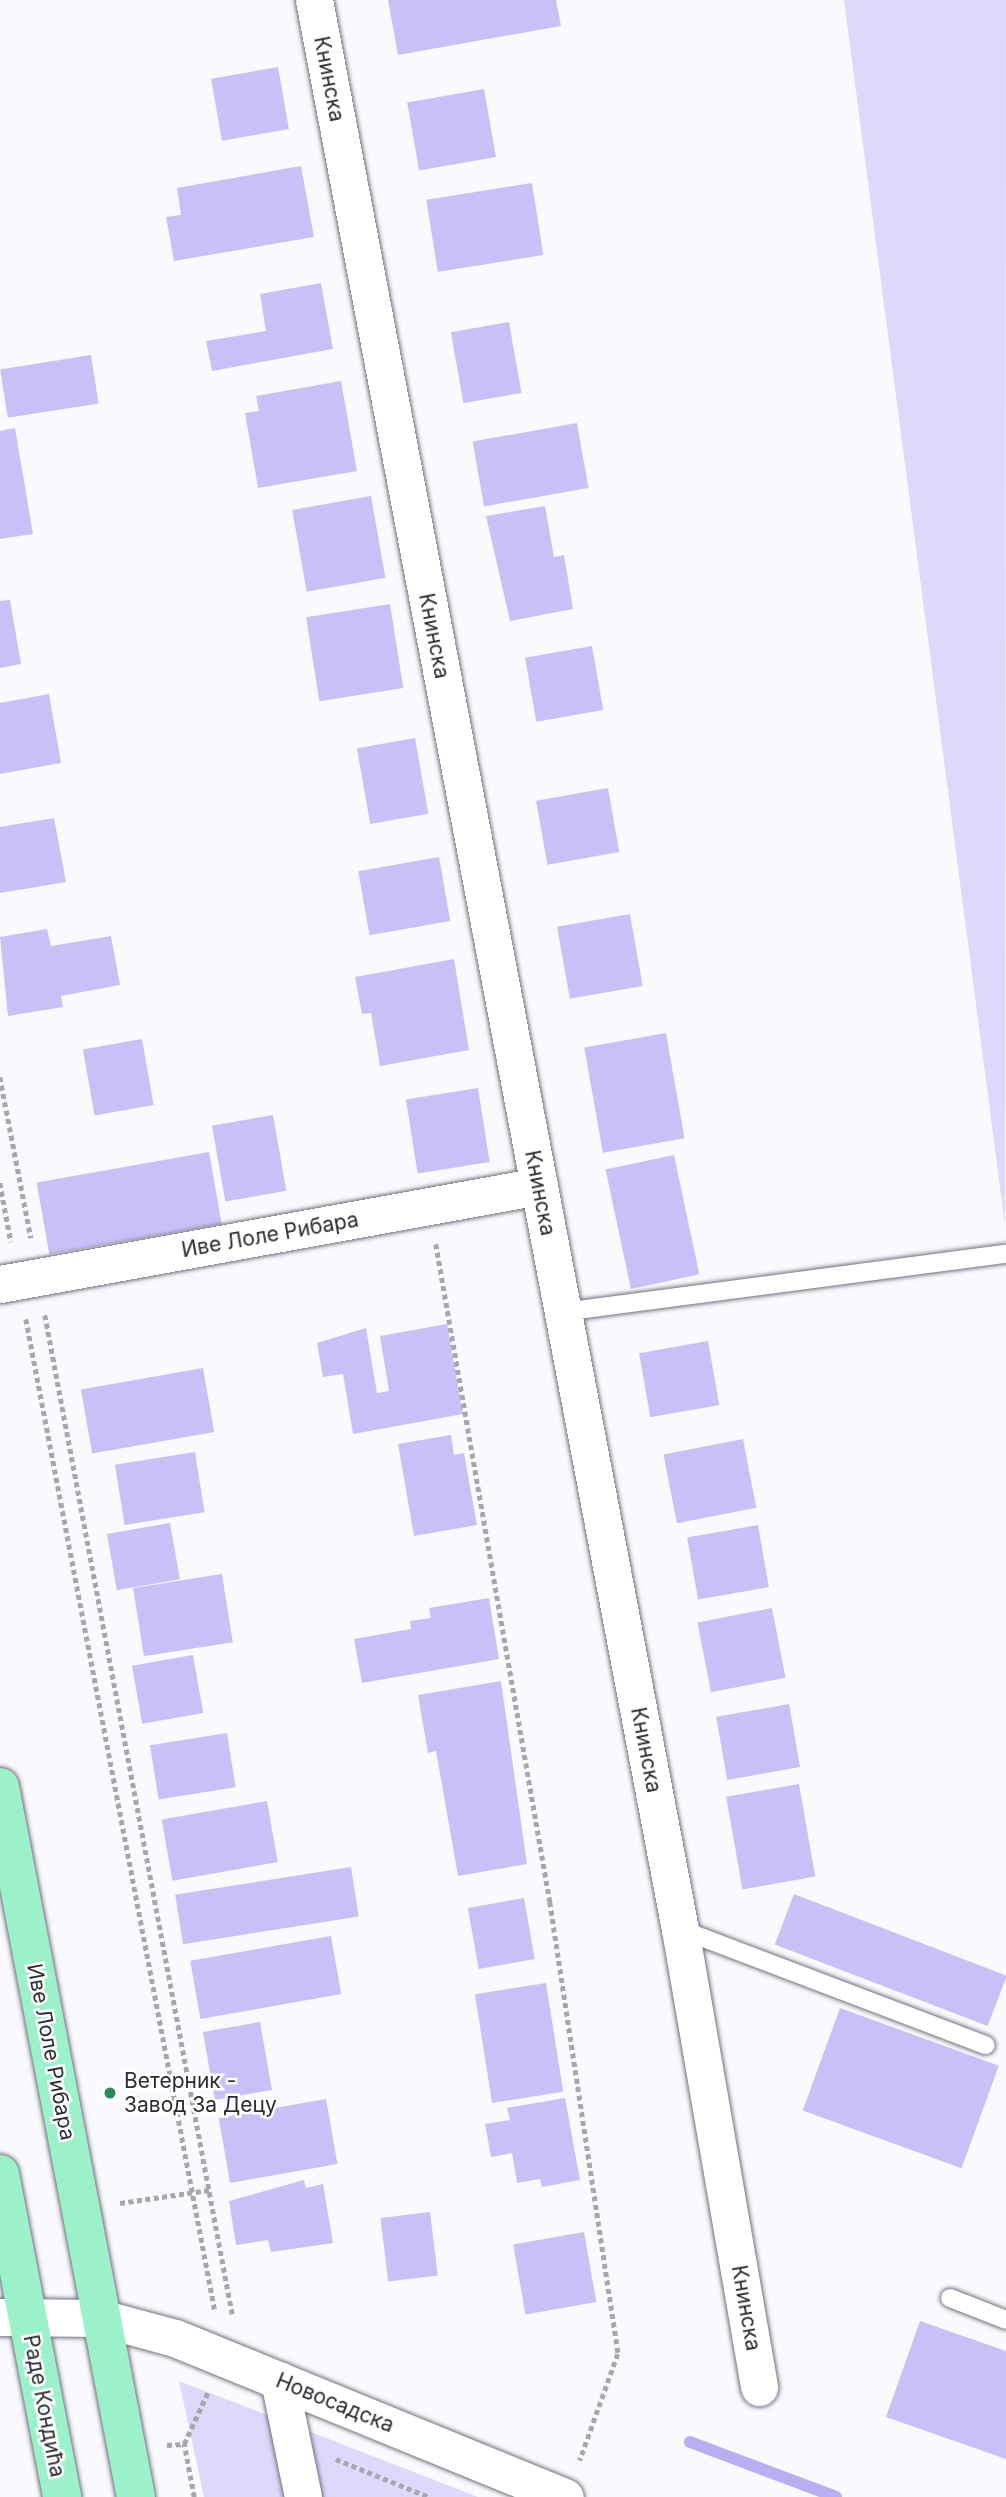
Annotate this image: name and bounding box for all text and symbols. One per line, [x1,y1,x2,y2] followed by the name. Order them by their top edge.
[308,34,350,124] street label: Книнска
[413,591,455,681] street label: Книнска
[519,1148,561,1238] street label: Книнска
[180,1207,360,1263] street label: Иве Лоле Рибара
[625,1705,667,1795] street label: Книнска
[22,1962,80,2142] street label: Иве Лоле Рибара
[124,2068,277,2118] place label: Ветерник - Завод За Децу
[102,2085,118,2101] marker: Ветерник - Завод За Децу
[726,2263,766,2353] street label: Книнска
[18,2333,70,2479] street label: Раде Кондића
[272,2368,398,2438] street label: Новосадска

